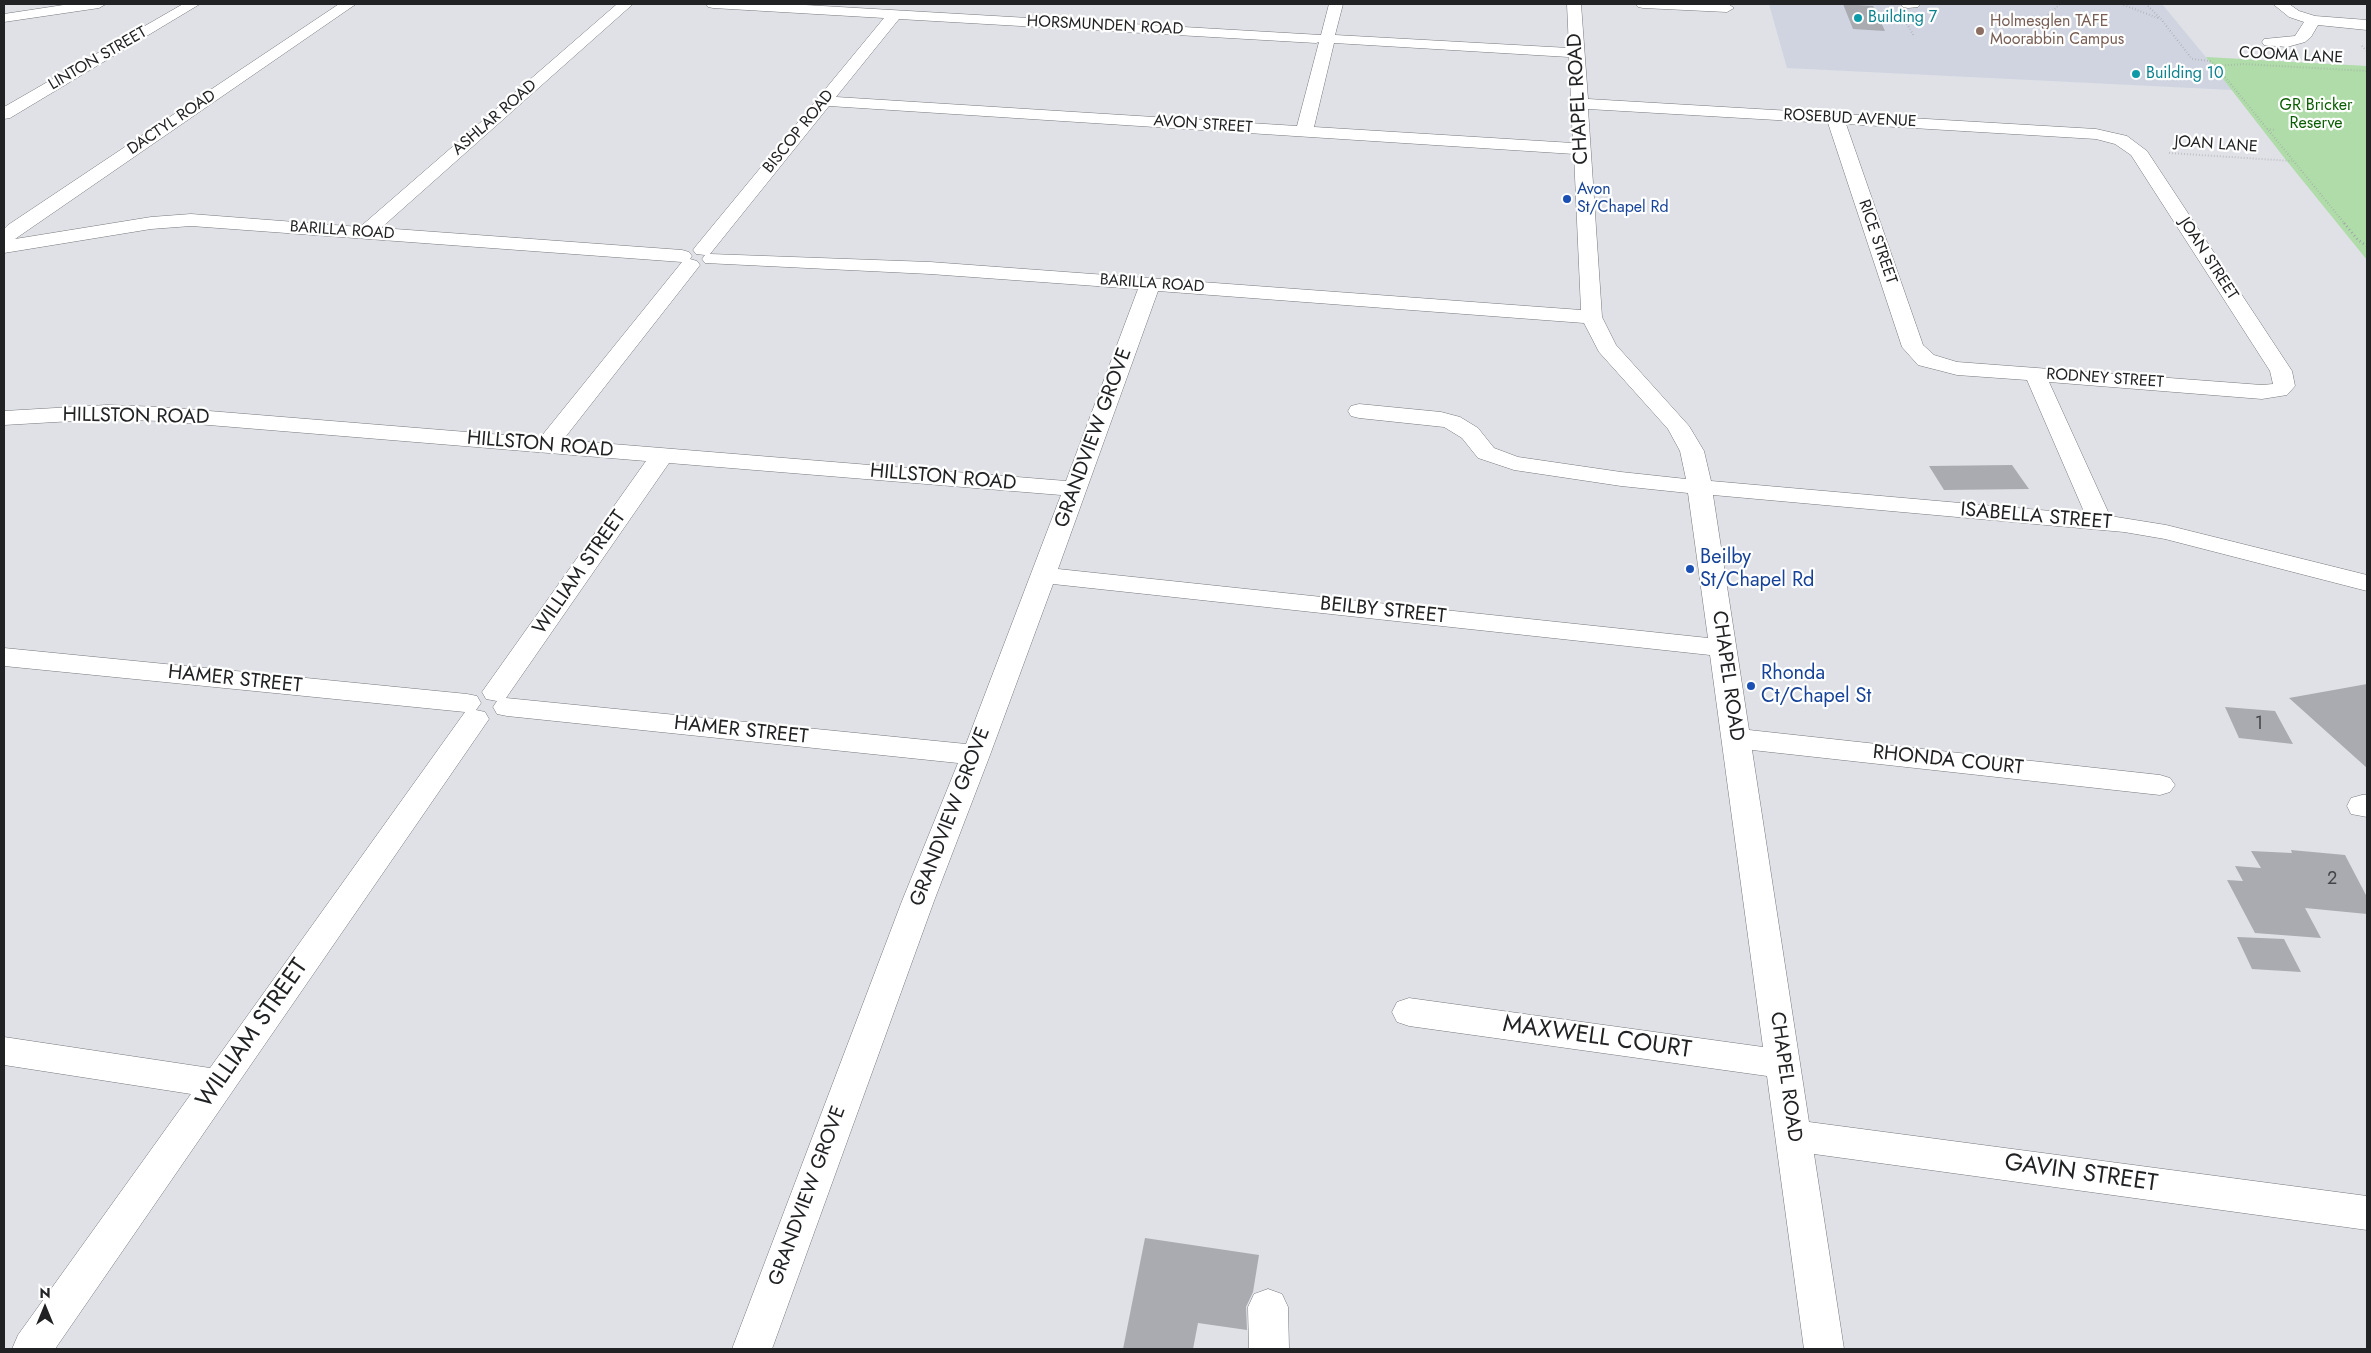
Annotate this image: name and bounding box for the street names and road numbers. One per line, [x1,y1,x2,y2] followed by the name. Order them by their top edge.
[1026,12,1184,40] street label: HORSMUNDEN ROAD
[45,23,151,95] street label: LINTON STREET
[1564,33,1594,165] street label: CHAPEL ROAD
[2239,44,2343,68] street label: COOMA LANE
[449,76,541,160] street label: ASHLAR ROAD
[124,86,220,160] street label: DACTYL ROAD
[760,87,838,177] street label: BISCOP ROAD
[1783,106,1917,132] street label: ROSEBUD AVENUE
[1153,112,1253,138] street label: AVON STREET
[2174,133,2258,157] street label: JOAN LANE
[1854,197,1900,287] street label: RICE STREET
[2174,214,2242,304] street label: JOAN STREET
[289,218,395,244] street label: BARILLA ROAD
[1099,271,1205,297] street label: BARILLA ROAD
[1050,345,1138,531] street label: GRANDVIEW GROVE
[2046,365,2164,393] street label: RODNEY STREET
[62,404,210,430] street label: HILLSTON ROAD
[466,427,614,463] street label: HILLSTON ROAD
[869,460,1017,496] street label: HILLSTON ROAD
[1959,498,2113,536] street label: ISABELLA STREET
[528,506,632,640] street label: WILLIAM STREET
[1319,592,1447,630] street label: BEILBY STREET
[1706,609,1748,743] street label: CHAPEL ROAD
[167,661,303,699] street label: HAMER STREET
[673,712,809,750] street label: HAMER STREET
[906,724,996,910] street label: GRANDVIEW GROVE
[1871,741,2025,781] street label: RHONDA COURT
[191,954,315,1114] street label: WILLIAM STREET
[1764,1010,1806,1144] street label: CHAPEL ROAD
[1501,1011,1693,1065] street label: MAXWELL COURT
[764,1103,852,1289] street label: GRANDVIEW GROVE
[2003,1149,2159,1199] street label: GAVIN STREET

